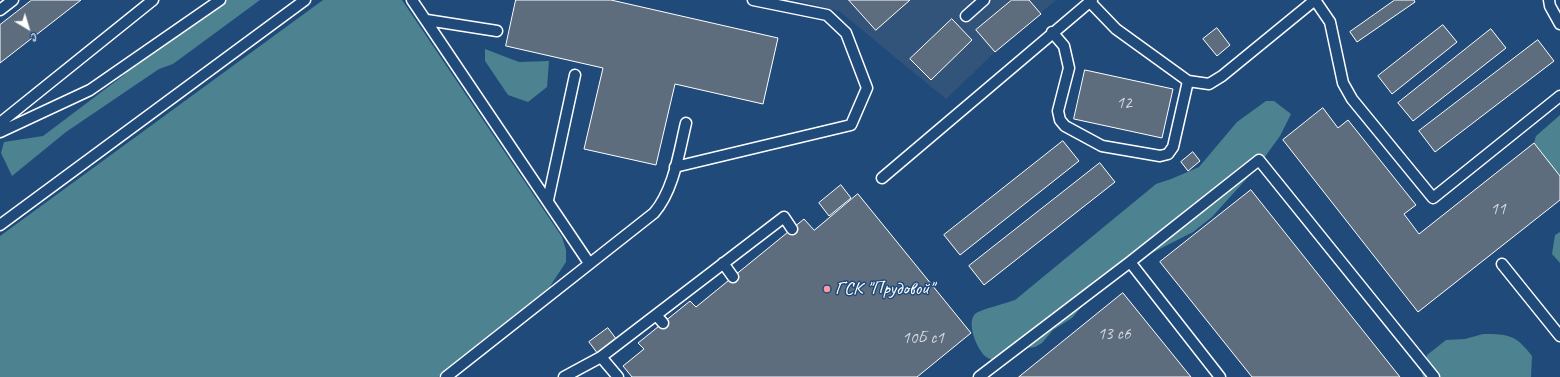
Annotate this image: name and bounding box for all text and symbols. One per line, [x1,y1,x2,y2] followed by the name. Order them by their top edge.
[8,8,48,48] north arrow
[29,30,42,45] text: С
[1116,94,1132,114] house number: 12
[1490,200,1506,220] house number: 11
[835,278,934,300] place label: ГСК "Прудовой"
[822,284,832,294] marker: ГСК "Прудовой"
[1097,325,1131,345] house number: 13 с6
[902,329,944,349] house number: 10Б с1

